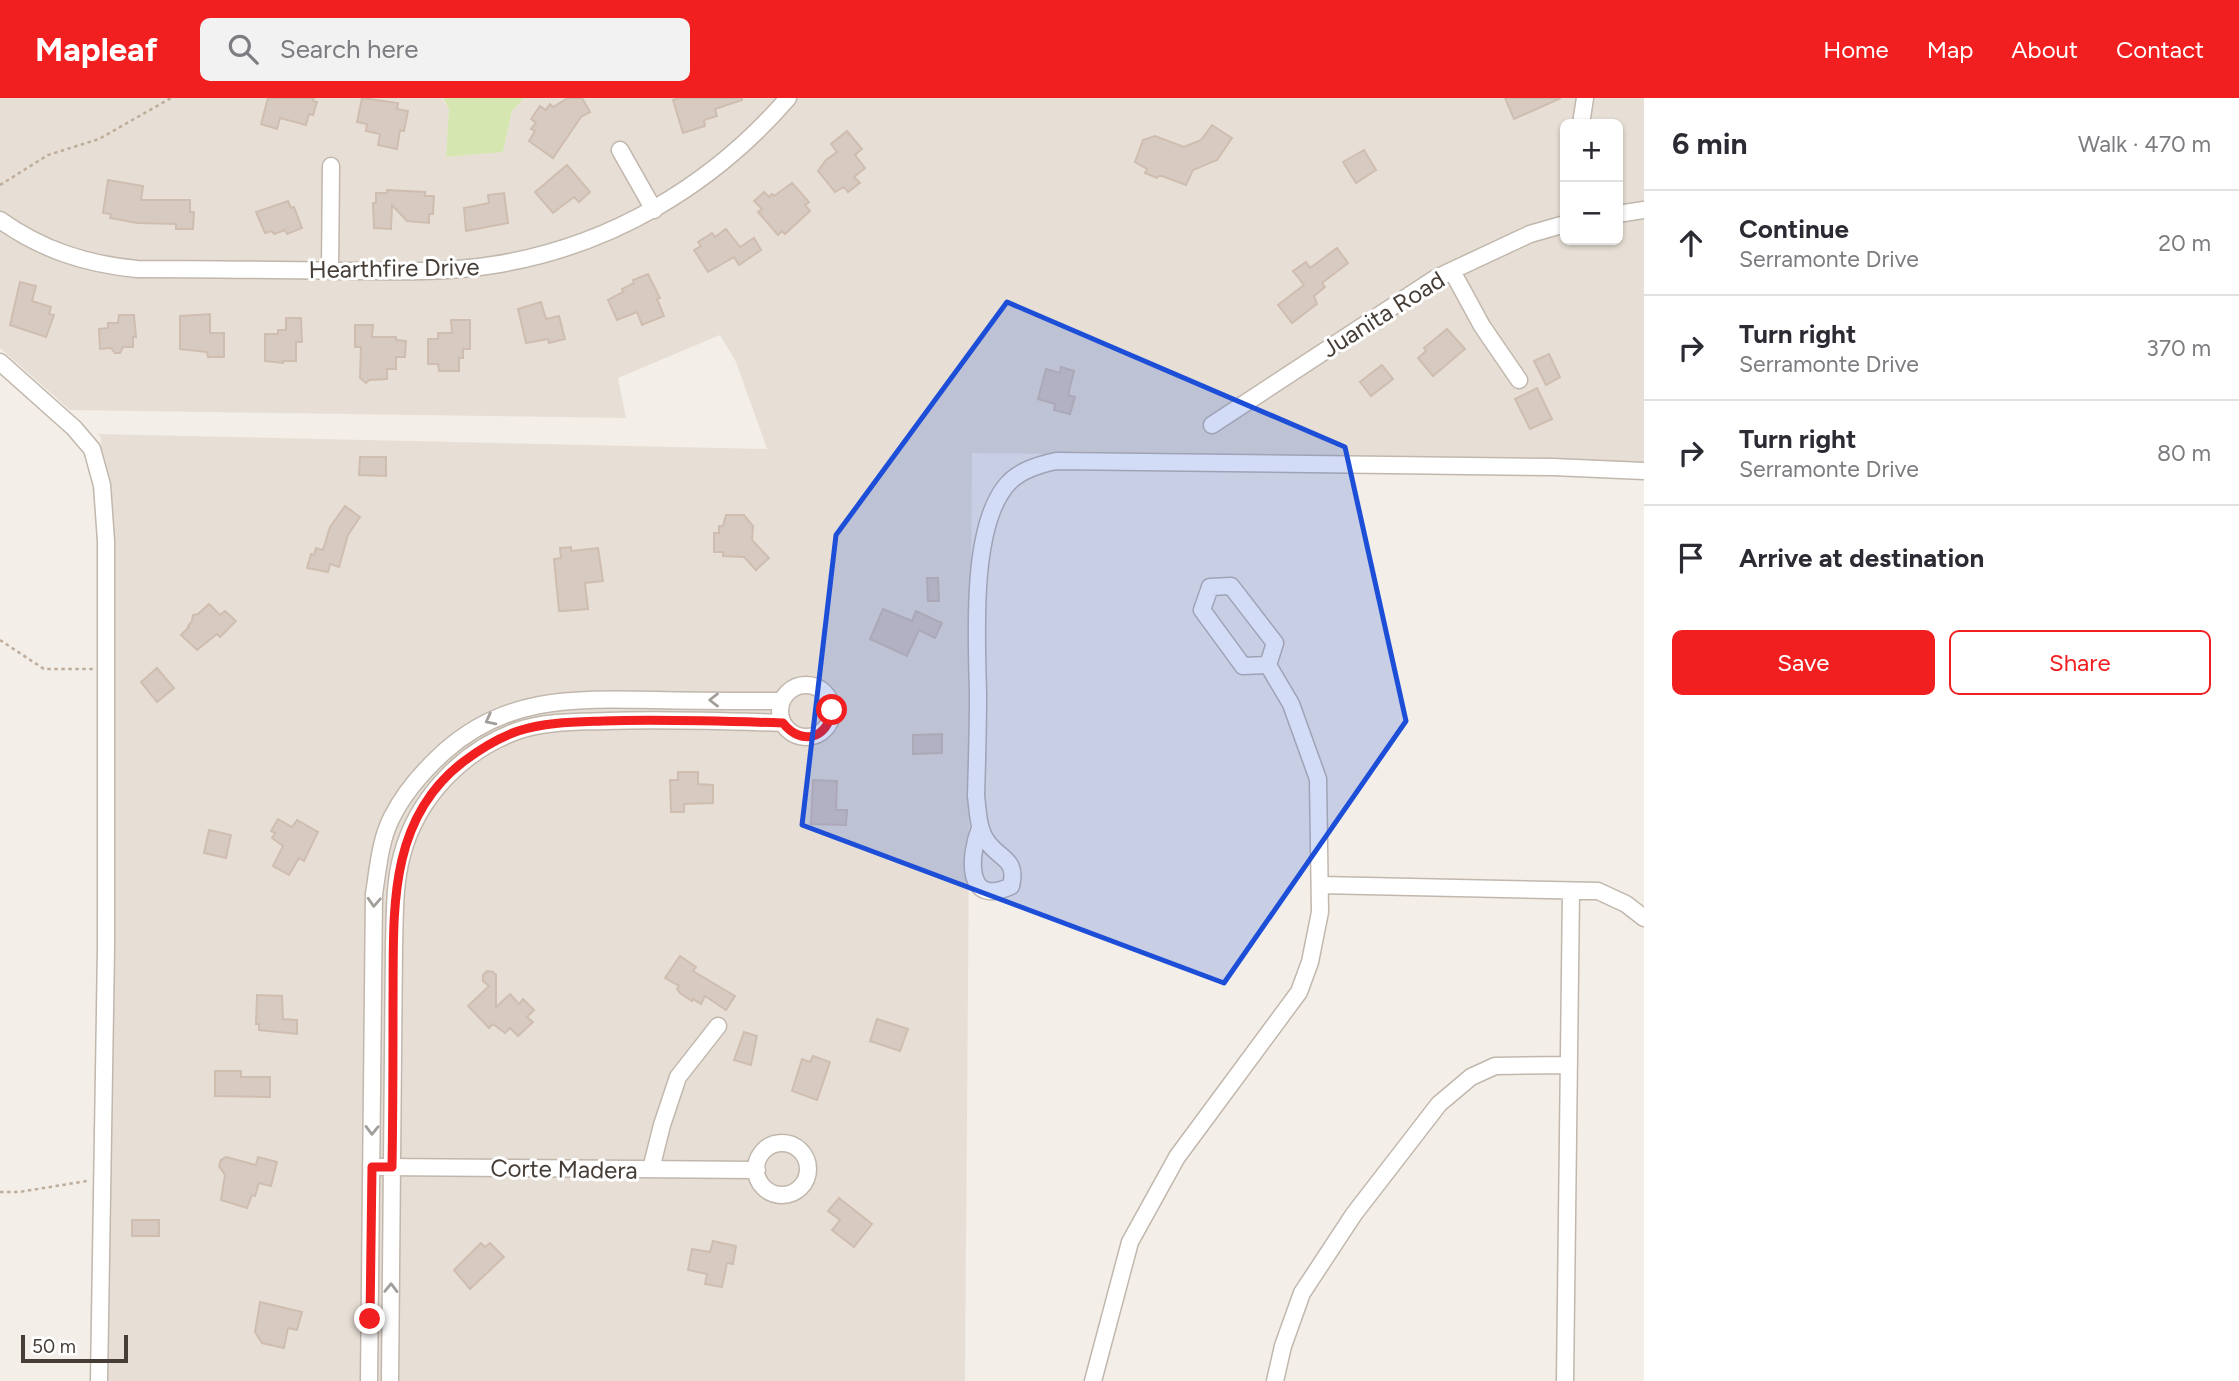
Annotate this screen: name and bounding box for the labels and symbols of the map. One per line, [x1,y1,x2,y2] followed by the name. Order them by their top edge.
[308,252,480,284] street label: Hearthfire Drive
[1316,265,1450,363] street label: Juanita Road
[708,692,719,708] one-way arrow
[816,694,847,725] route start
[485,712,497,726] one-way arrow
[366,897,381,908] one-way arrow
[364,1125,380,1136] one-way arrow
[490,1153,638,1185] street label: Corte Madera
[383,1283,399,1293] one-way arrow
[354,1303,385,1334] route end
[21,1332,128,1364] scale bar

